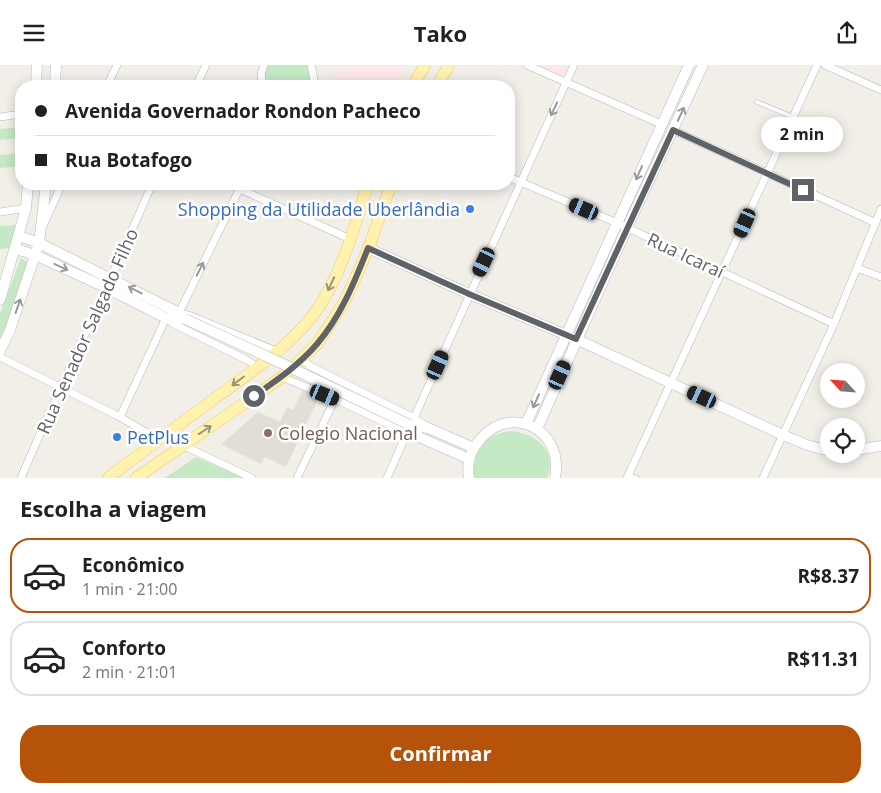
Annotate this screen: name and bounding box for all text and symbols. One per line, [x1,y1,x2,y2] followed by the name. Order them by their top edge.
[414,18,467,48] text: Tako
[20,19,48,47] icon: menu
[833,19,861,47] icon: share
[65,98,421,124] text: Avenida Governador Rondon Pacheco
[549,101,558,116] one-way arrow
[676,107,686,122] one-way arrow
[762,117,844,153] callout: 2 min
[780,123,824,145] text: 2 min
[65,147,192,173] text: Rua Botafogo
[634,165,644,180] one-way arrow
[792,179,814,201] route end
[567,196,600,222] car
[178,197,460,221] place label: Shopping da Utilidade Uberlândia
[464,203,476,215] marker: Shopping da Utilidade Uberlândia
[732,206,757,240] car
[31,224,143,438] street label: Rua Senador Salgado Filho
[644,227,729,283] street label: Rua Icaraí
[470,245,497,279] car
[196,262,205,277] one-way arrow
[53,263,68,272] one-way arrow
[326,276,336,291] one-way arrow
[128,285,143,295] one-way arrow
[14,298,23,314] one-way arrow
[425,348,450,382] car
[547,358,572,392] car
[820,363,865,407] north arrow
[820,363,865,463] map controls
[232,376,245,387] one-way arrow
[308,382,341,408] car
[685,384,718,410] car
[243,385,265,407] route start
[531,393,541,408] one-way arrow
[820,418,865,463] button: locate
[278,421,418,445] place label: Colegio Nacional
[198,424,212,435] one-way arrow
[127,425,189,449] place label: PetPlus
[262,427,274,439] marker: Colegio Nacional
[111,431,123,443] marker: PetPlus
[20,493,207,523] text: Escolha a viagem
[82,552,184,578] text: Econômico
[22,553,67,598] icon: car
[798,563,859,589] text: R$8.37
[82,578,177,600] text: 1 min · 21:00
[82,635,166,661] text: Conforto
[22,636,67,681] icon: car
[787,646,859,672] text: R$11.31
[82,661,177,683] text: 2 min · 21:01
[20,725,861,783] button: Confirmar

